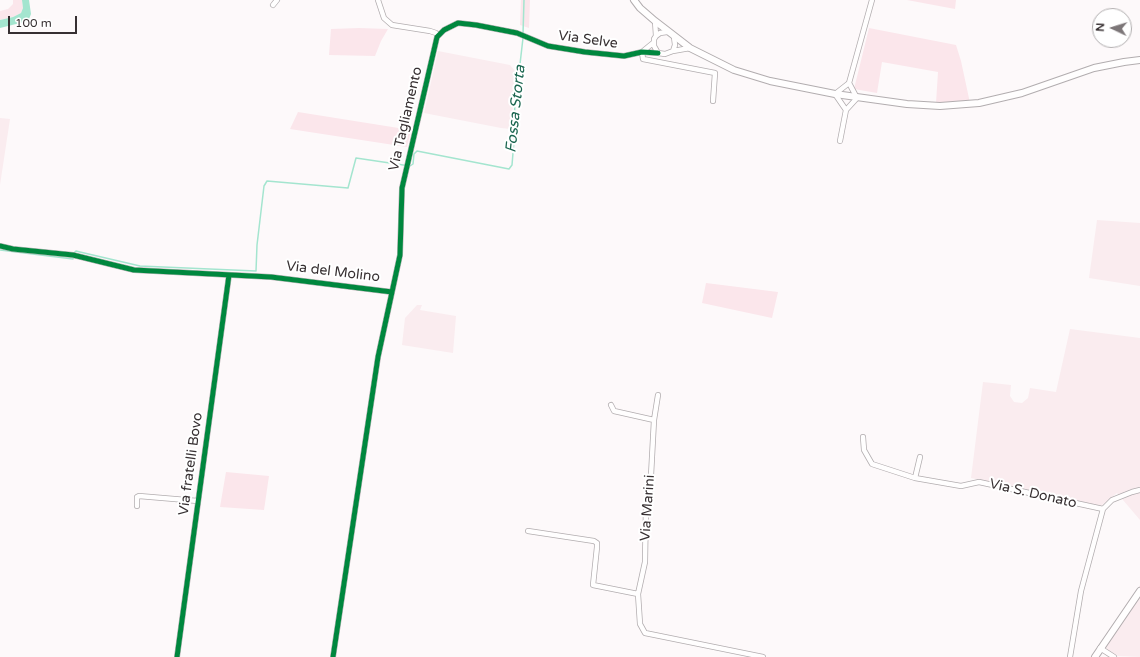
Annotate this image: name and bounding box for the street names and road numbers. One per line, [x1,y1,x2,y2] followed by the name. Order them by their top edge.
[557,28,619,52] street label: Via Selve
[386,65,426,173] street label: Via Tagliamento
[285,258,381,286] street label: Via del Molino
[175,411,207,517] street label: Via fratelli Bovo
[637,474,659,542] street label: Via Marini
[988,476,1078,512] street label: Via S. Donato

